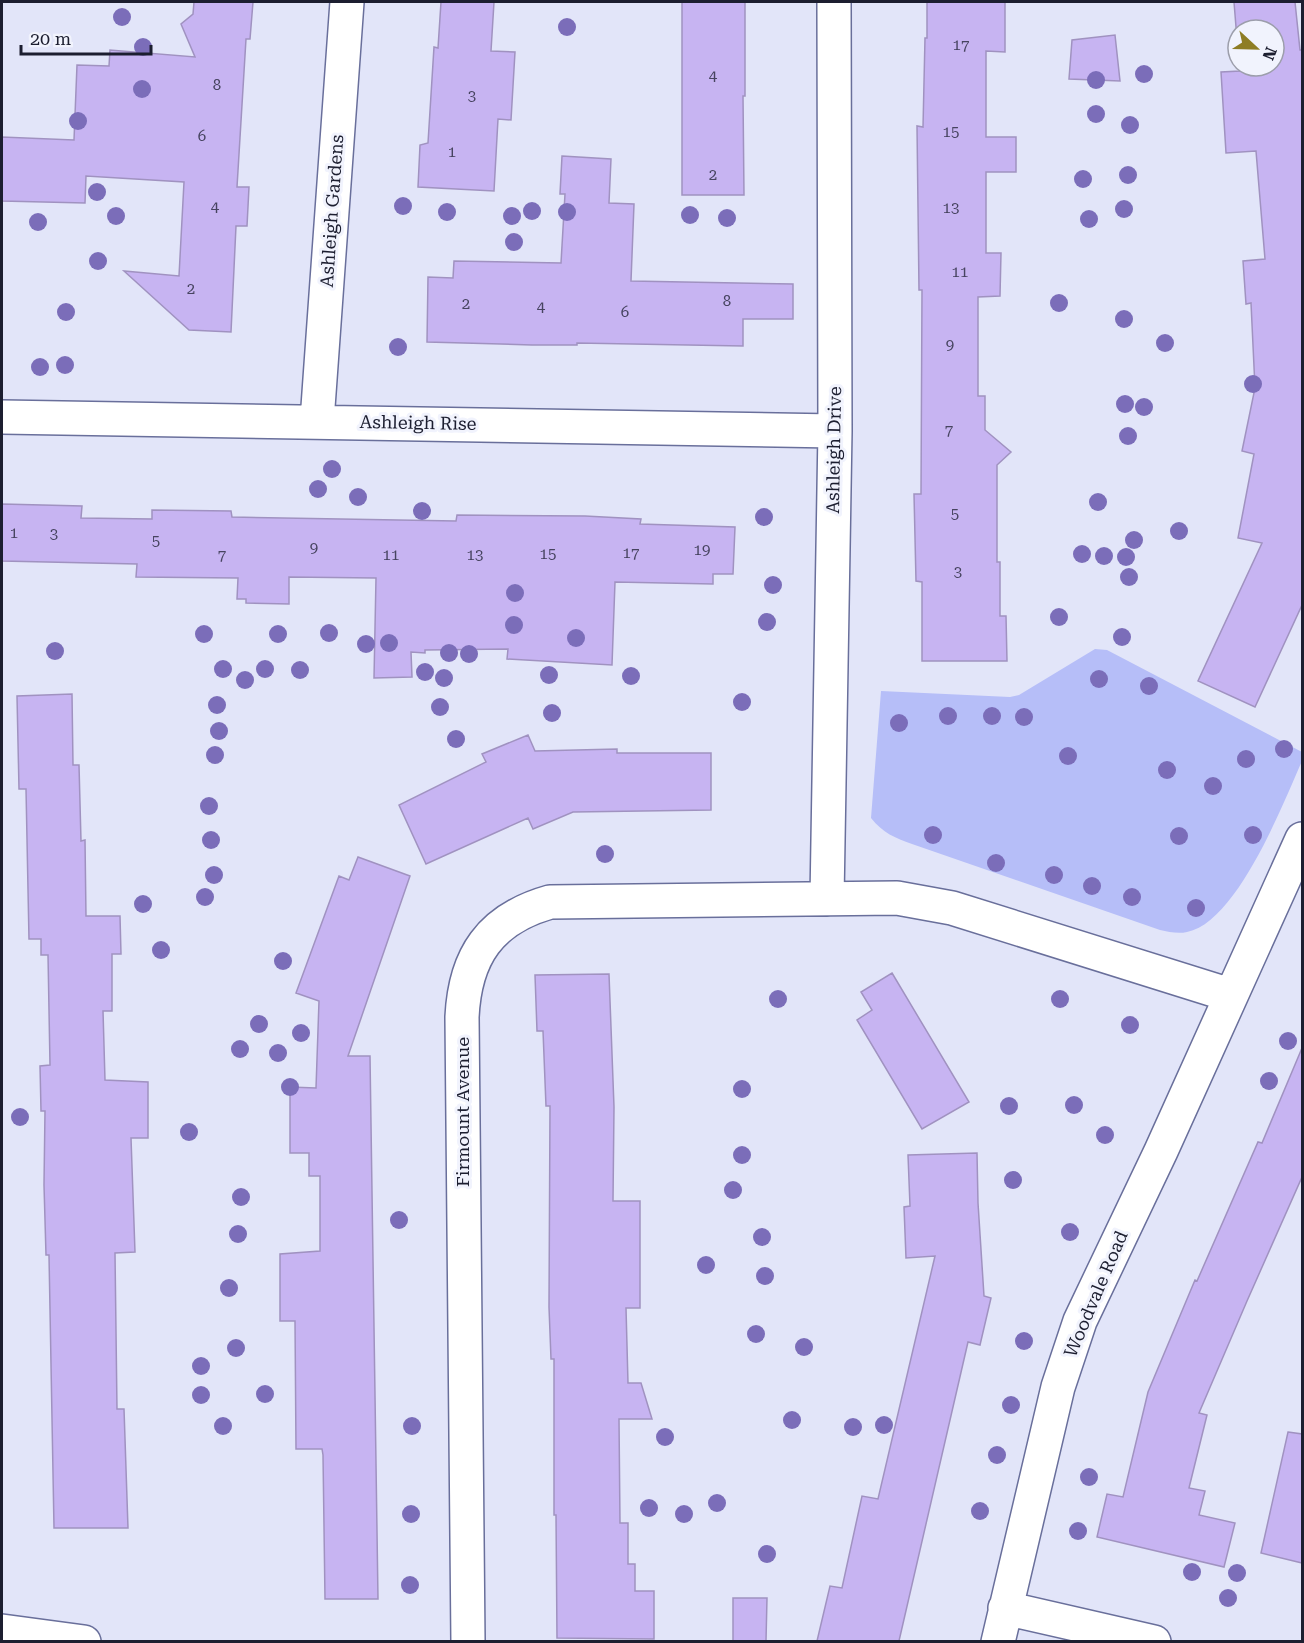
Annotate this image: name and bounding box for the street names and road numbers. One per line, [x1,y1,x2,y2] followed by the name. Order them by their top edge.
[316,134,347,288] street label: Ashleigh Gardens
[822,386,845,514] street label: Ashleigh Drive
[359,411,477,434] street label: Ashleigh Rise
[452,1037,473,1187] street label: Firmount Avenue
[1059,1227,1132,1360] street label: Woodvale Road

